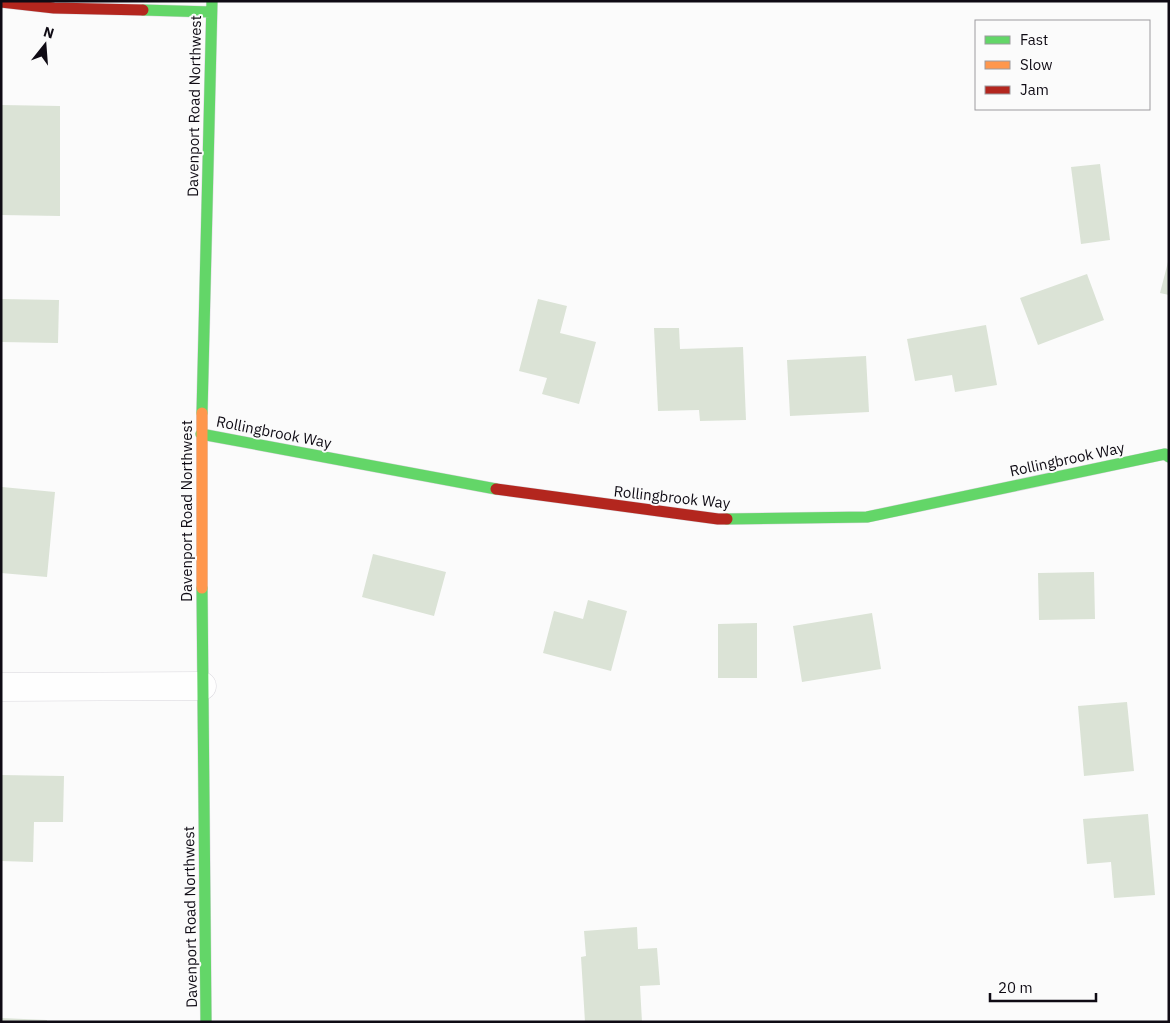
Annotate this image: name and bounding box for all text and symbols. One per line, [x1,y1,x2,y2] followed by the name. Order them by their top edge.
[183,15,205,197] street label: Davenport Road Northwest
[20,20,70,70] north arrow
[975,20,1150,110] legend
[41,22,56,43] text: N
[1020,30,1048,49] text: Fast
[1020,55,1053,74] text: Slow
[1020,80,1049,99] text: Jam
[215,412,334,453] street label: Rollingbrook Way
[177,420,196,602] street label: Davenport Road Northwest
[1008,437,1127,480] street label: Rollingbrook Way
[613,481,732,513] street label: Rollingbrook Way
[179,826,201,1008] street label: Davenport Road Northwest
[990,970,1096,1002] scale bar
[998,978,1033,997] text: 20 m

